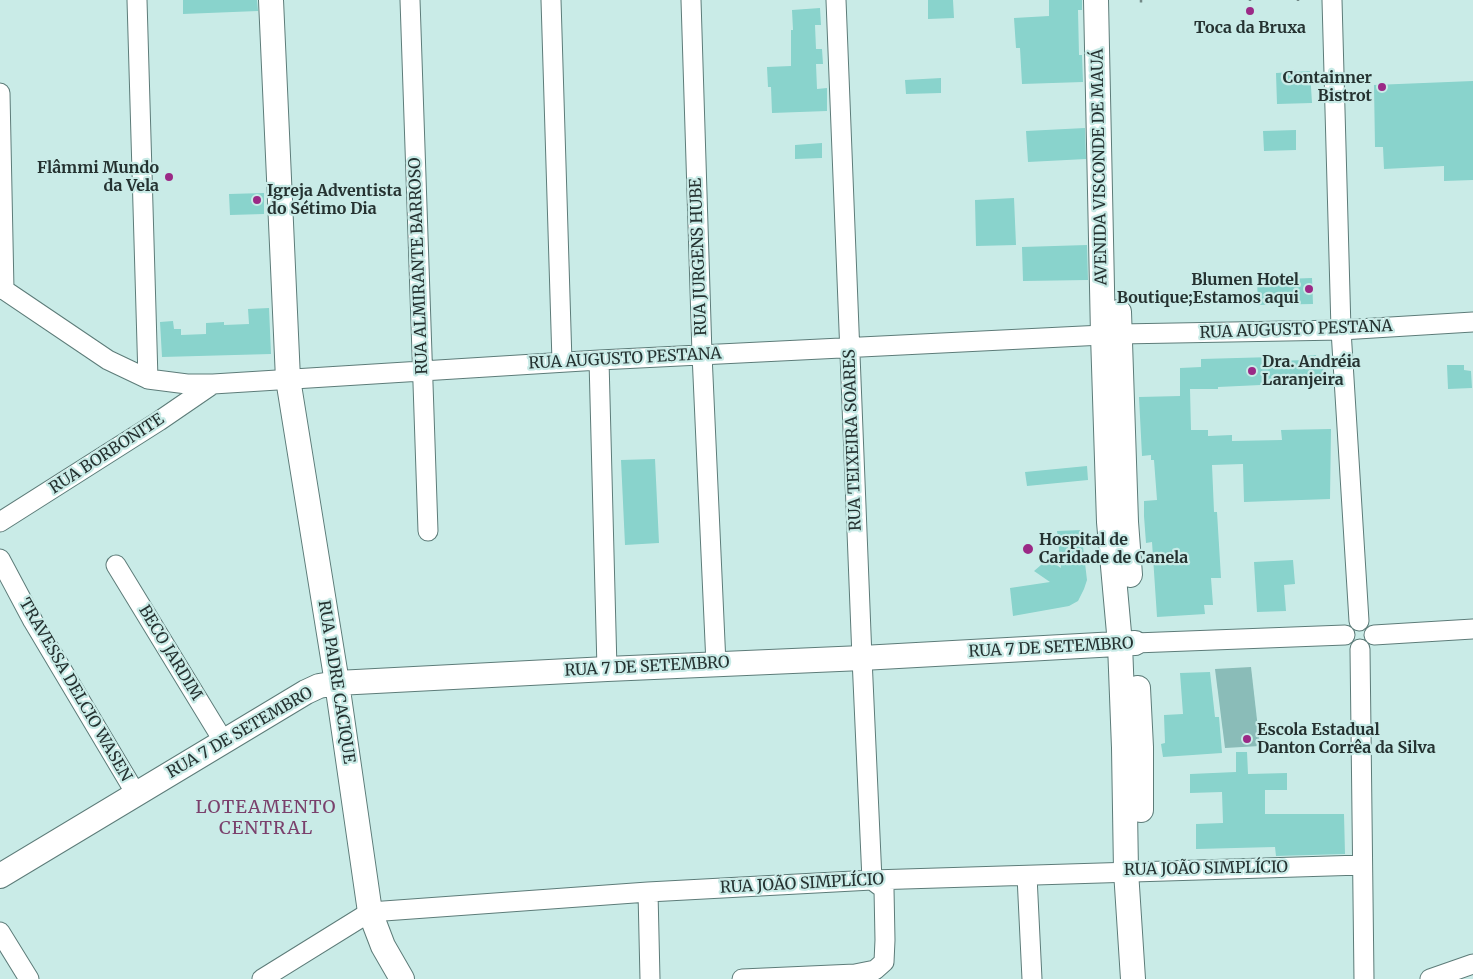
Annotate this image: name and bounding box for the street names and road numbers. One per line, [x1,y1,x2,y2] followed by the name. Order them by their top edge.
[1088,48,1112,286] street label: AVENIDA VISCONDE DE MAUÁ
[406,157,432,375] street label: RUA ALMIRANTE BARROSO
[687,178,711,336] street label: RUA JURGENS HUBE
[1199,317,1393,343] street label: RUA AUGUSTO PESTANA
[528,344,722,374] street label: RUA AUGUSTO PESTANA
[840,349,866,531] street label: RUA TEIXEIRA SOARES
[46,410,168,498] street label: RUA BORBONITE
[15,595,135,785] street label: TRAVESSA DELCIO WASEN
[314,599,358,765] street label: RUA PADRE CACIQUE
[134,602,206,704] street label: BECO JARDIM
[968,634,1134,662] street label: RUA 7 DE SETEMBRO
[564,653,730,681] street label: RUA 7 DE SETEMBRO
[164,683,316,783] street label: RUA 7 DE SETEMBRO
[1124,858,1288,880] street label: RUA JOÃO SIMPLÍCIO
[720,870,884,898] street label: RUA JOÃO SIMPLÍCIO

